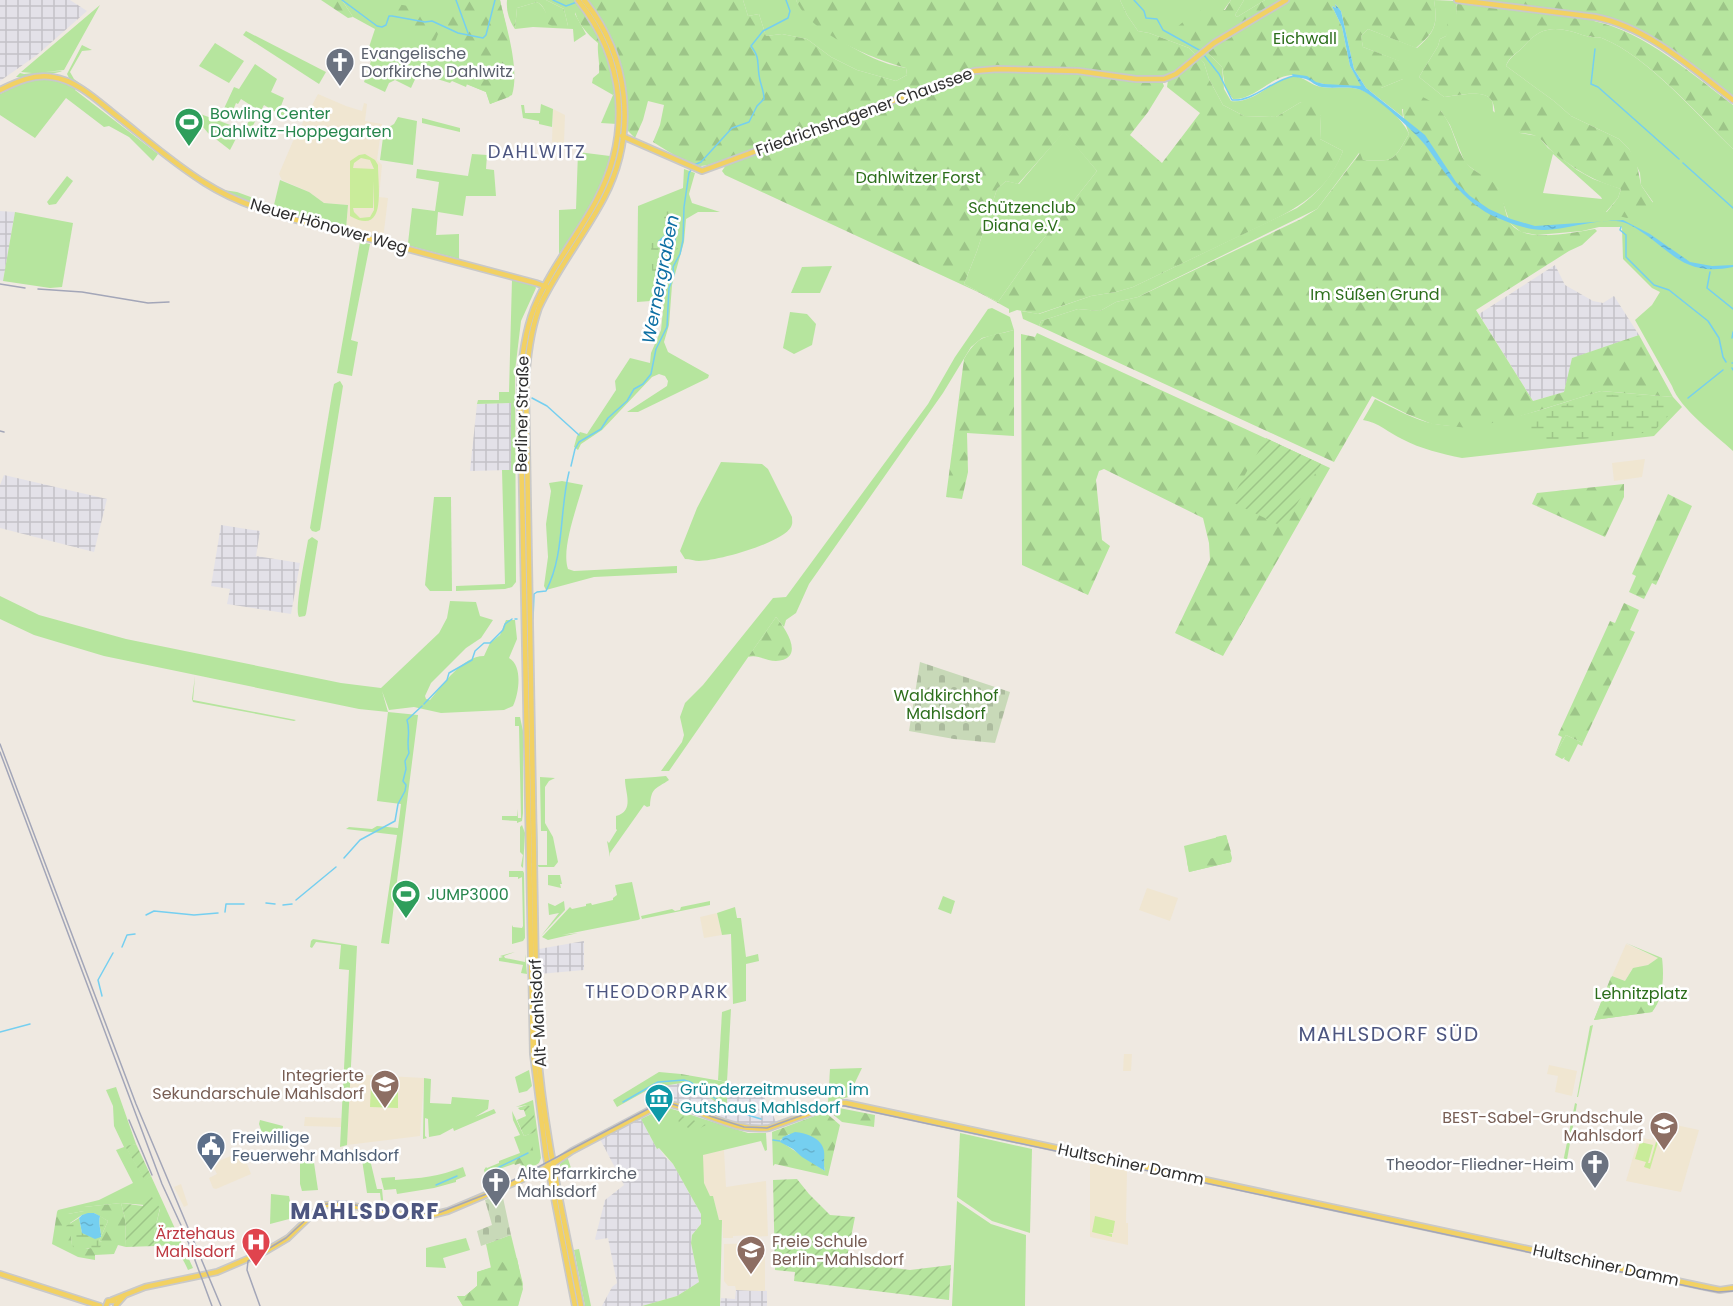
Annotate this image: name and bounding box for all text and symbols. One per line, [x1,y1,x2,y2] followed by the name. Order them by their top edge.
[1273,27,1337,50] park label: Eichwall
[361,42,513,83] place label: Evangelische Dorfkirche Dahlwitz
[324,46,356,88] church icon: Evangelische Dorfkirche Dahlwitz
[752,62,976,162] street label: Friedrichshagener Chaussee
[210,102,392,143] place label: Bowling Center Dahlwitz-Hoppegarten
[173,106,205,148] sports icon: Bowling Center Dahlwitz-Hoppegarten
[488,139,586,164] district label: DAHLWITZ
[855,166,981,189] park label: Dahlwitzer Forst
[247,192,411,260] street label: Neuer Hönower Weg
[968,196,1076,237] park label: Schützenclub Diana e.V.
[635,212,685,346] water label: Wernergraben
[1310,283,1440,306] park label: Im Süßen Grund
[509,355,535,473] street label: Berliner Straße
[893,684,999,725] park label: Waldkirchhof Mahlsdorf
[390,878,422,920] sports icon: JUMP3000
[427,883,509,906] place label: JUMP3000
[524,958,552,1068] street label: Alt-Mahlsdorf
[585,979,729,1004] district label: THEODORPARK
[1594,982,1688,1005] park label: Lehnitzplatz
[1298,1020,1480,1048] district label: MAHLSDORF SÜD
[152,1064,364,1105] place label: Integrierte Sekundarschule Mahlsdorf
[369,1068,401,1110] school or university icon: Integrierte Sekundarschule Mahlsdorf
[680,1078,869,1119] place label: Gründerzeitmuseum im Gutshaus Mahlsdorf
[643,1082,675,1124] museum icon: Gründerzeitmuseum im Gutshaus Mahlsdorf
[1442,1106,1643,1147] place label: BEST-Sabel-Grundschule Mahlsdorf
[1648,1110,1680,1152] school or university icon: BEST-Sabel-Grundschule Mahlsdorf
[232,1126,399,1167] place label: Freiwillige Feuerwehr Mahlsdorf
[195,1130,227,1172] public building icon: Freiwillige Feuerwehr Mahlsdorf
[1056,1137,1206,1191] street label: Hultschiner Damm
[1579,1148,1611,1190] church icon: Theodor-Fliedner-Heim
[1386,1153,1574,1176] place label: Theodor-Fliedner-Heim
[517,1162,637,1203] place label: Alte Pfarrkirche Mahlsdorf
[480,1166,512,1208] church icon: Alte Pfarrkirche Mahlsdorf
[290,1196,440,1227] district label: MAHLSDORF
[156,1222,235,1263] place label: Ärztehaus Mahlsdorf
[240,1226,272,1268] hospital icon: Ärztehaus Mahlsdorf
[772,1230,904,1271] place label: Freie Schule Berlin-Mahlsdorf
[735,1234,767,1276] school or university icon: Freie Schule Berlin-Mahlsdorf
[1531,1238,1681,1292] street label: Hultschiner Damm

